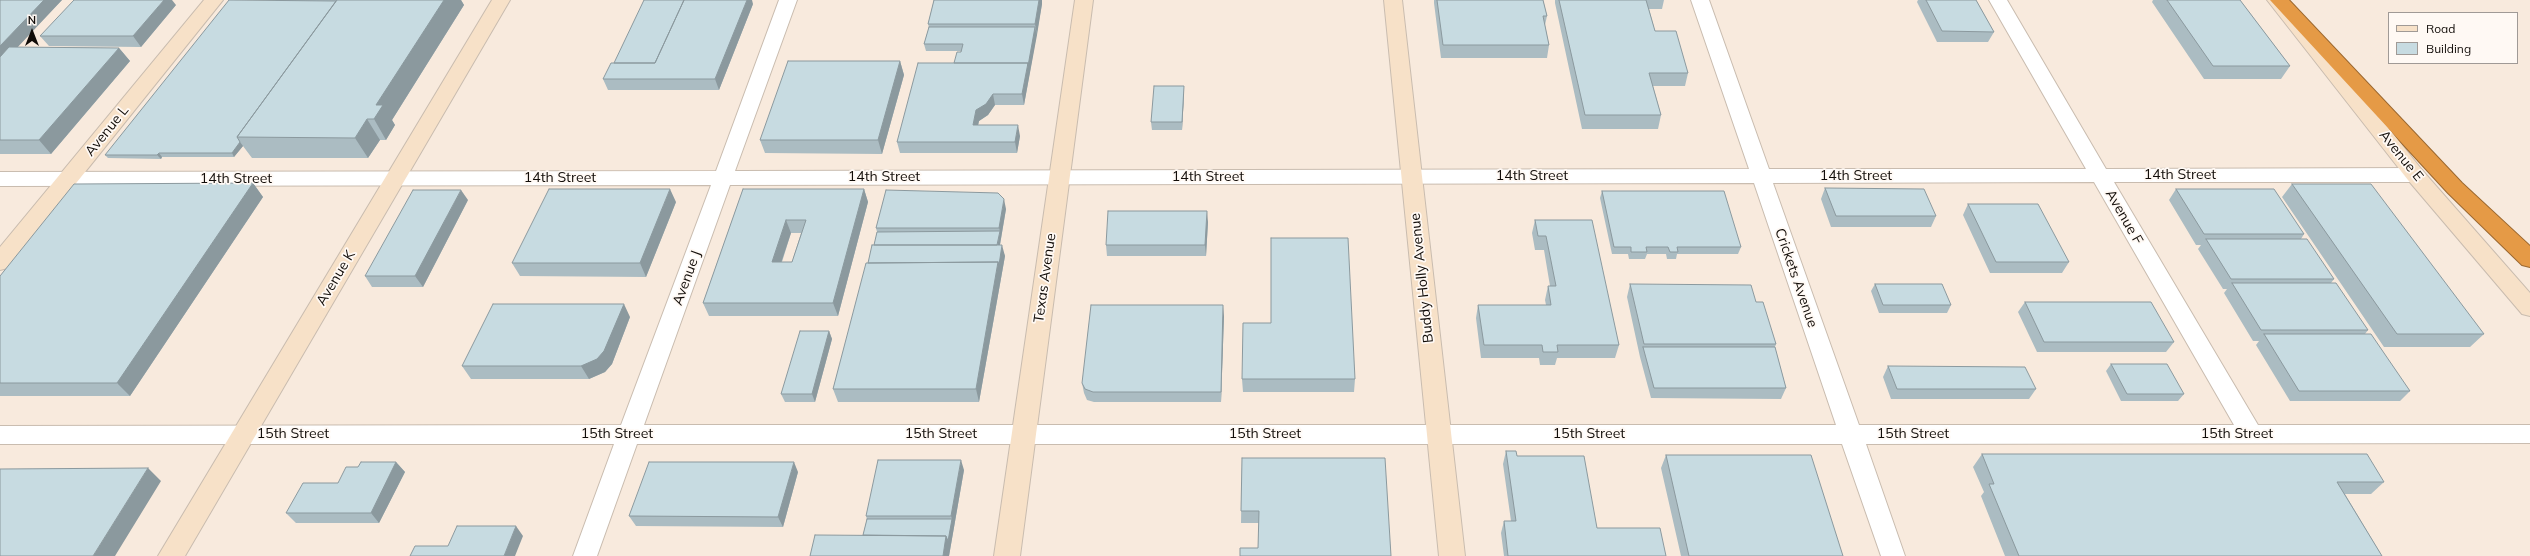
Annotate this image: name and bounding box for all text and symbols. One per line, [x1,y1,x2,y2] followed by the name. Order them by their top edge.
[12,12,52,52] north arrow
[2388,12,2518,64] legend
[28,13,36,27] text: N
[2426,21,2455,36] text: Road
[2426,41,2471,56] text: Building
[82,102,132,160] street label: Avenue L
[2375,127,2427,185] street label: Avenue E
[2144,167,2216,183] street label: 14th Street
[1496,168,1568,184] street label: 14th Street
[1820,168,1892,184] street label: 14th Street
[848,169,920,185] street label: 14th Street
[1172,169,1244,185] street label: 14th Street
[524,170,596,186] street label: 14th Street
[200,171,272,187] street label: 14th Street
[2102,187,2146,247] street label: Avenue F
[1407,212,1437,344] street label: Buddy Holly Avenue
[1771,226,1821,330] street label: Crickets Avenue
[1030,232,1060,324] street label: Texas Avenue
[313,247,359,309] street label: Avenue K
[669,248,705,308] street label: Avenue J
[257,426,329,442] street label: 15th Street
[581,426,653,442] street label: 15th Street
[905,426,977,442] street label: 15th Street
[1229,426,1301,442] street label: 15th Street
[1553,426,1625,442] street label: 15th Street
[1877,426,1949,442] street label: 15th Street
[2201,426,2273,442] street label: 15th Street

